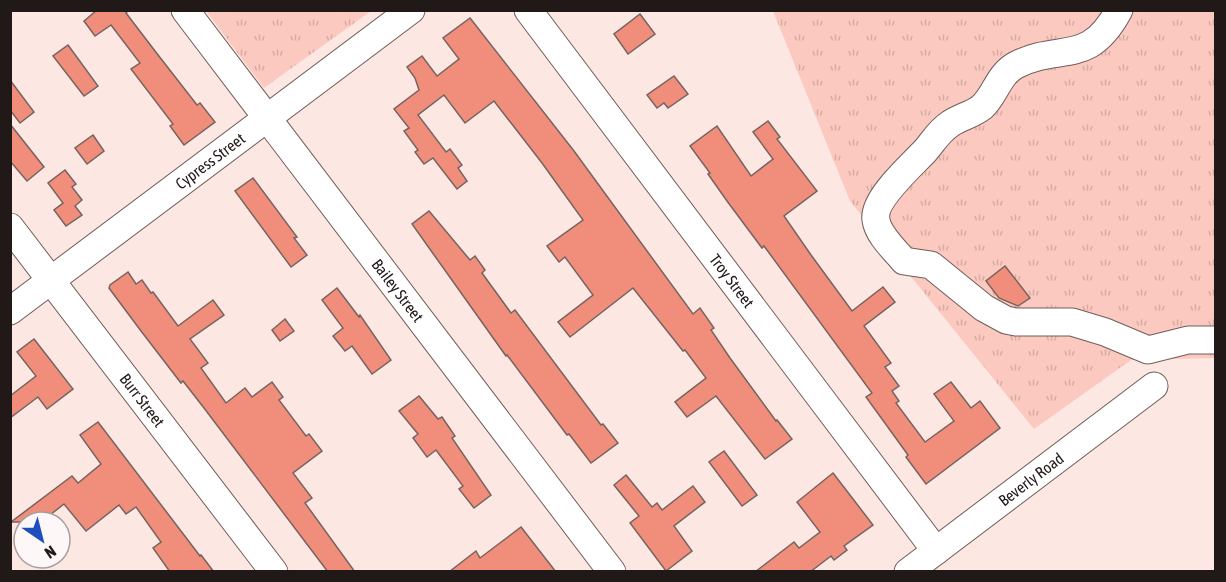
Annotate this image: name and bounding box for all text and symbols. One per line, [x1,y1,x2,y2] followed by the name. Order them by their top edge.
[172,129,248,193] street label: Cypress Street
[706,250,758,311] street label: Troy Street
[368,255,428,325] street label: Bailey Street
[116,370,169,431] street label: Burr Street
[995,449,1067,509] street label: Beverly Road
[12,510,72,570] north arrow
[42,542,60,562] text: N

